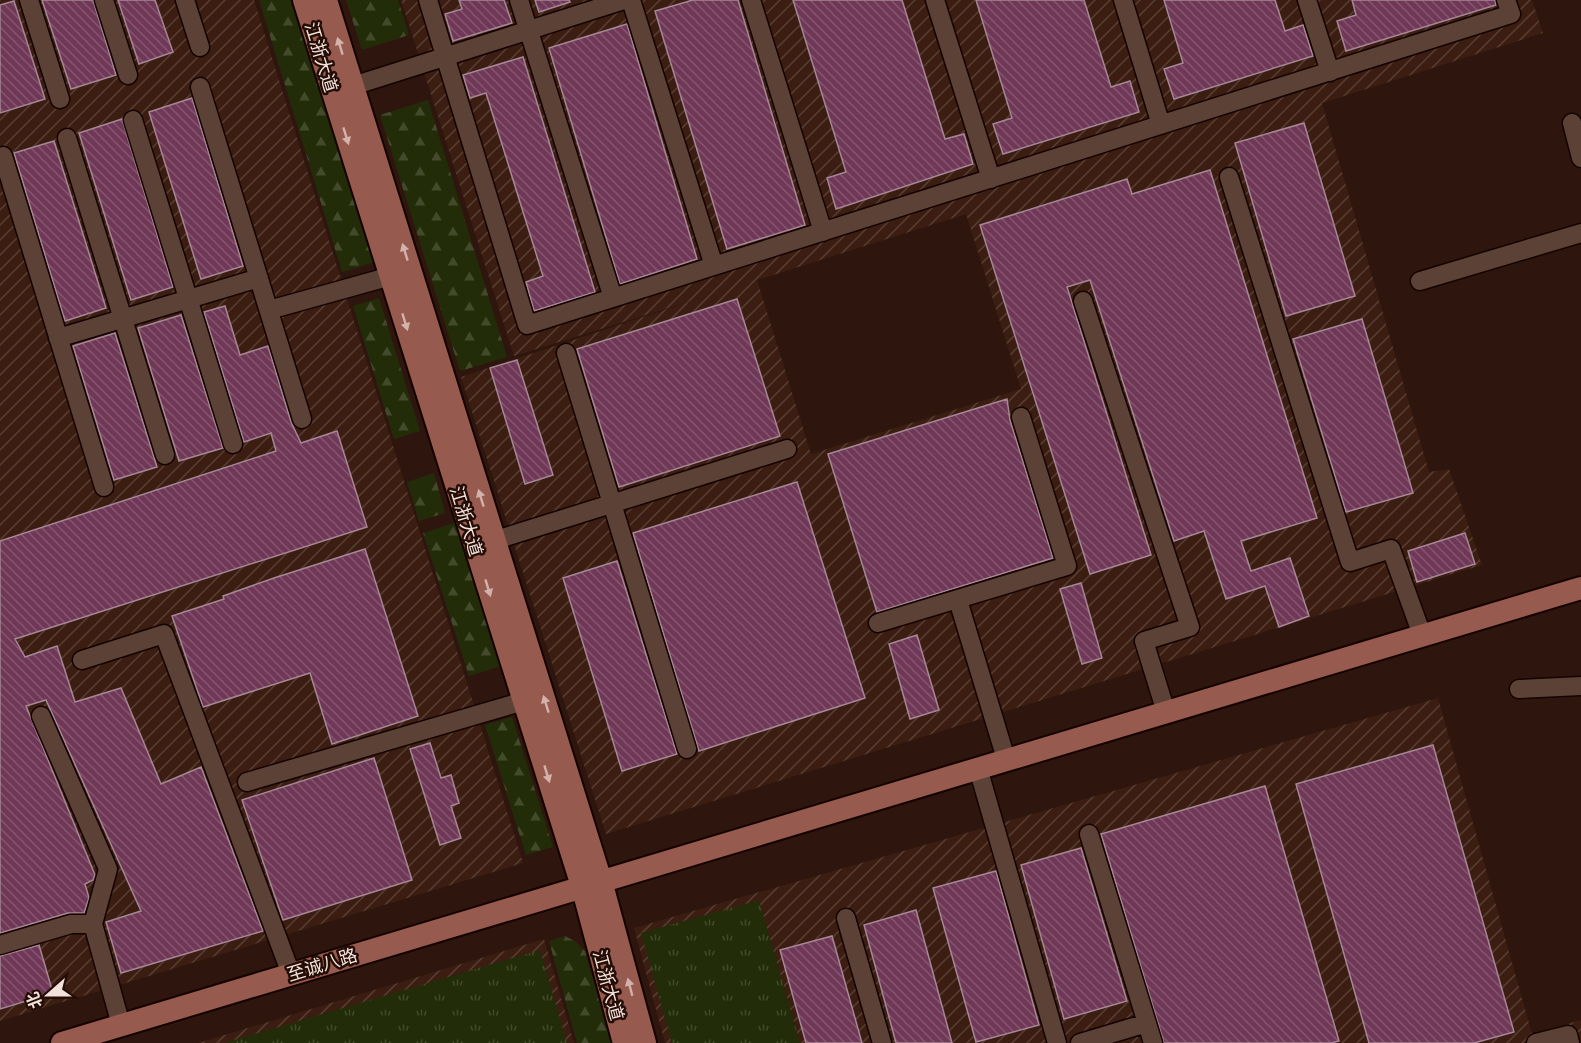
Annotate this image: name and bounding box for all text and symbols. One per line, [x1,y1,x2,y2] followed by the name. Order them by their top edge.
[300,19,344,95] street label: 江浙大道
[335,37,344,55] one-way arrow
[342,127,352,145] one-way arrow
[399,243,409,261] one-way arrow
[401,313,410,331] one-way arrow
[445,483,489,559] street label: 江浙大道
[476,489,486,507] one-way arrow
[484,579,494,597] one-way arrow
[541,695,550,713] one-way arrow
[543,765,552,783] one-way arrow
[284,942,360,986] street label: 至诚八路
[588,947,630,1023] street label: 江浙大道
[18,965,78,1025] north arrow
[625,977,634,995] one-way arrow
[21,989,47,1012] text: 北

